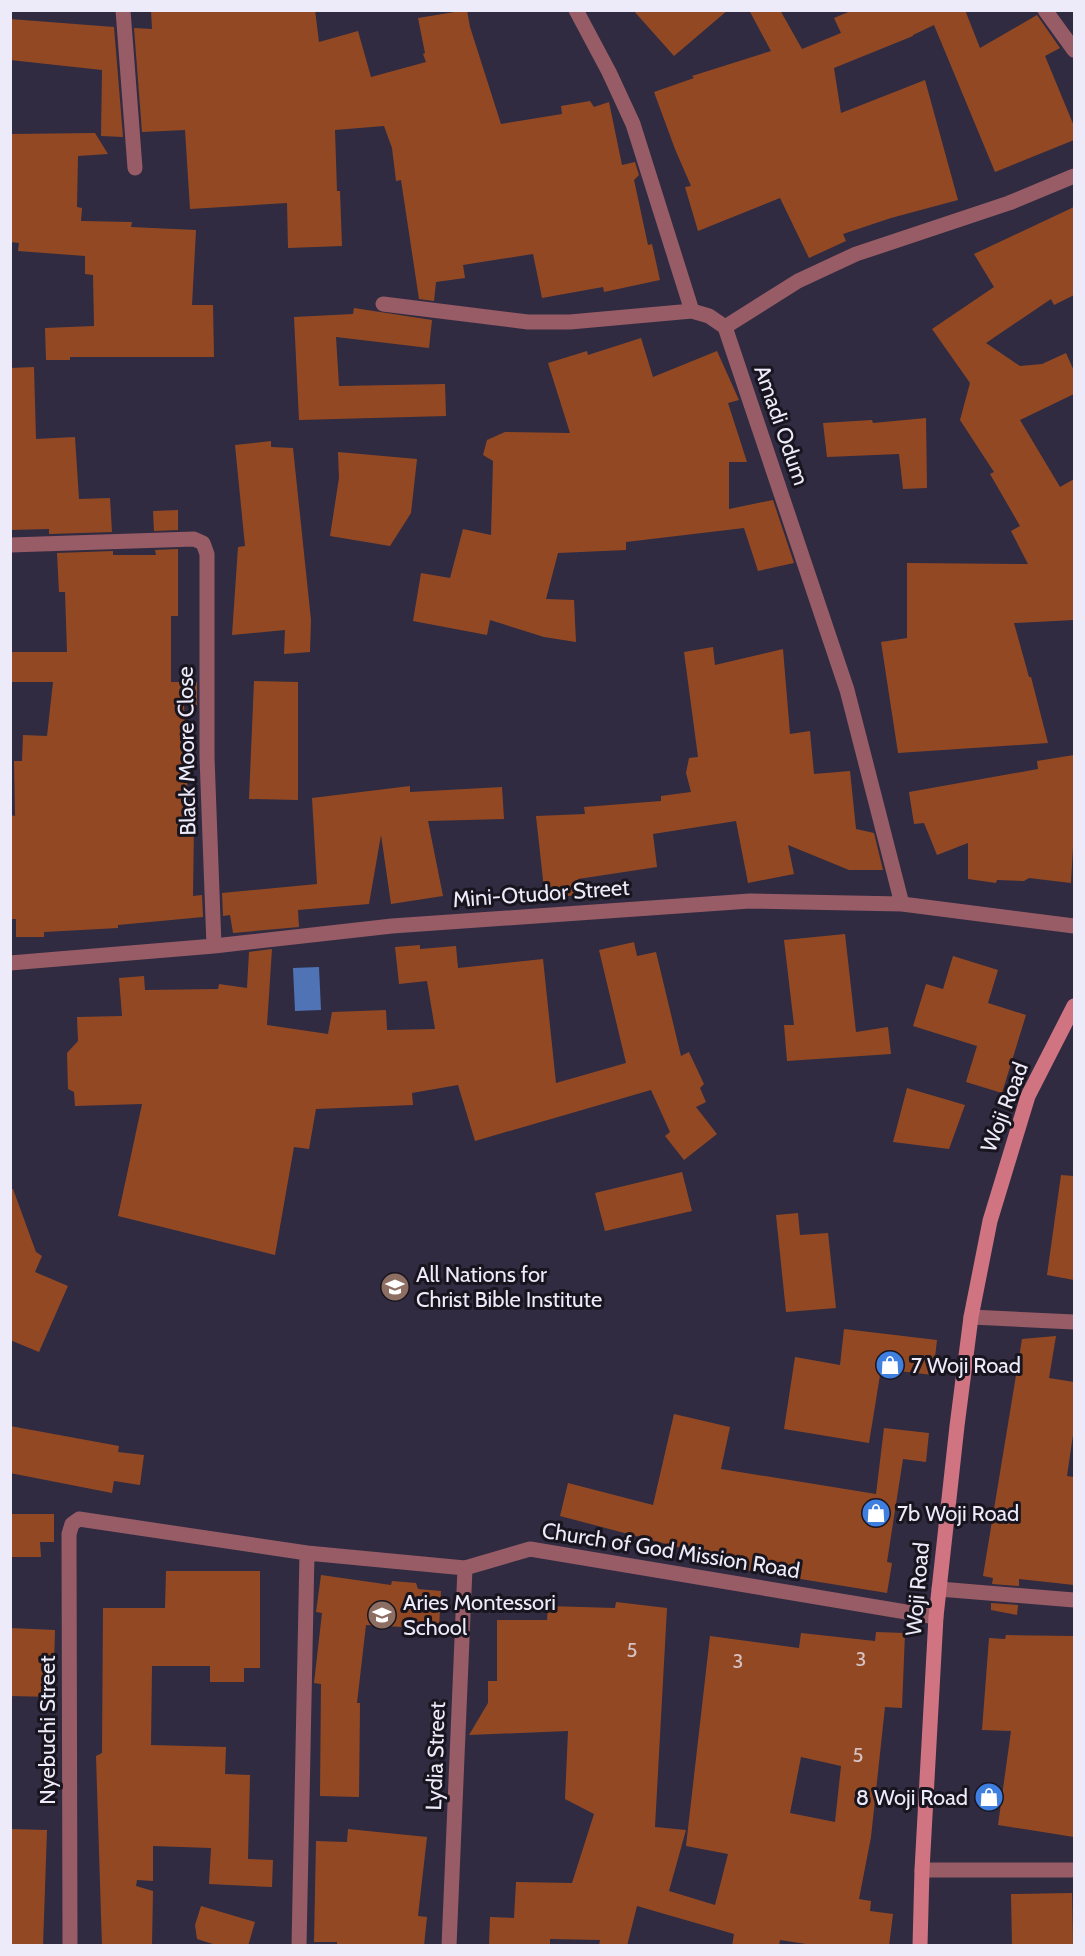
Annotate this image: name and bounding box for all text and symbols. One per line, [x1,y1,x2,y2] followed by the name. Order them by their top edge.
[748,362,815,489] street label: Amadi Odum
[172,666,201,836] street label: Black Moore Close
[452,874,631,913] street label: Mini-Otudor Street
[975,1058,1034,1156] street label: Woji Road
[416,1261,602,1313] place label: All Nations for Christ Bible Institute
[379,1271,411,1303] school or university icon: All Nations for Christ Bible Institute
[874,1349,906,1381] shop icon: 7 Woji Road
[911,1352,1021,1379] place label: 7 Woji Road
[860,1497,892,1529] shop icon: 7b Woji Road
[897,1500,1019,1527] place label: 7b Woji Road
[540,1517,802,1584] street label: Church of God Mission Road
[900,1541,935,1637] street label: Woji Road
[403,1589,556,1641] place label: Aries Montessori School
[366,1599,398,1631] school or university icon: Aries Montessori School
[627,1638,637,1662] house number: 5
[856,1647,866,1671] house number: 3
[733,1649,743,1673] house number: 3
[34,1655,61,1805] street label: Nyebuchi Street
[420,1700,451,1811] street label: Lydia Street
[853,1743,863,1767] house number: 5
[973,1781,1005,1813] shop icon: 8 Woji Road
[856,1784,968,1811] place label: 8 Woji Road

